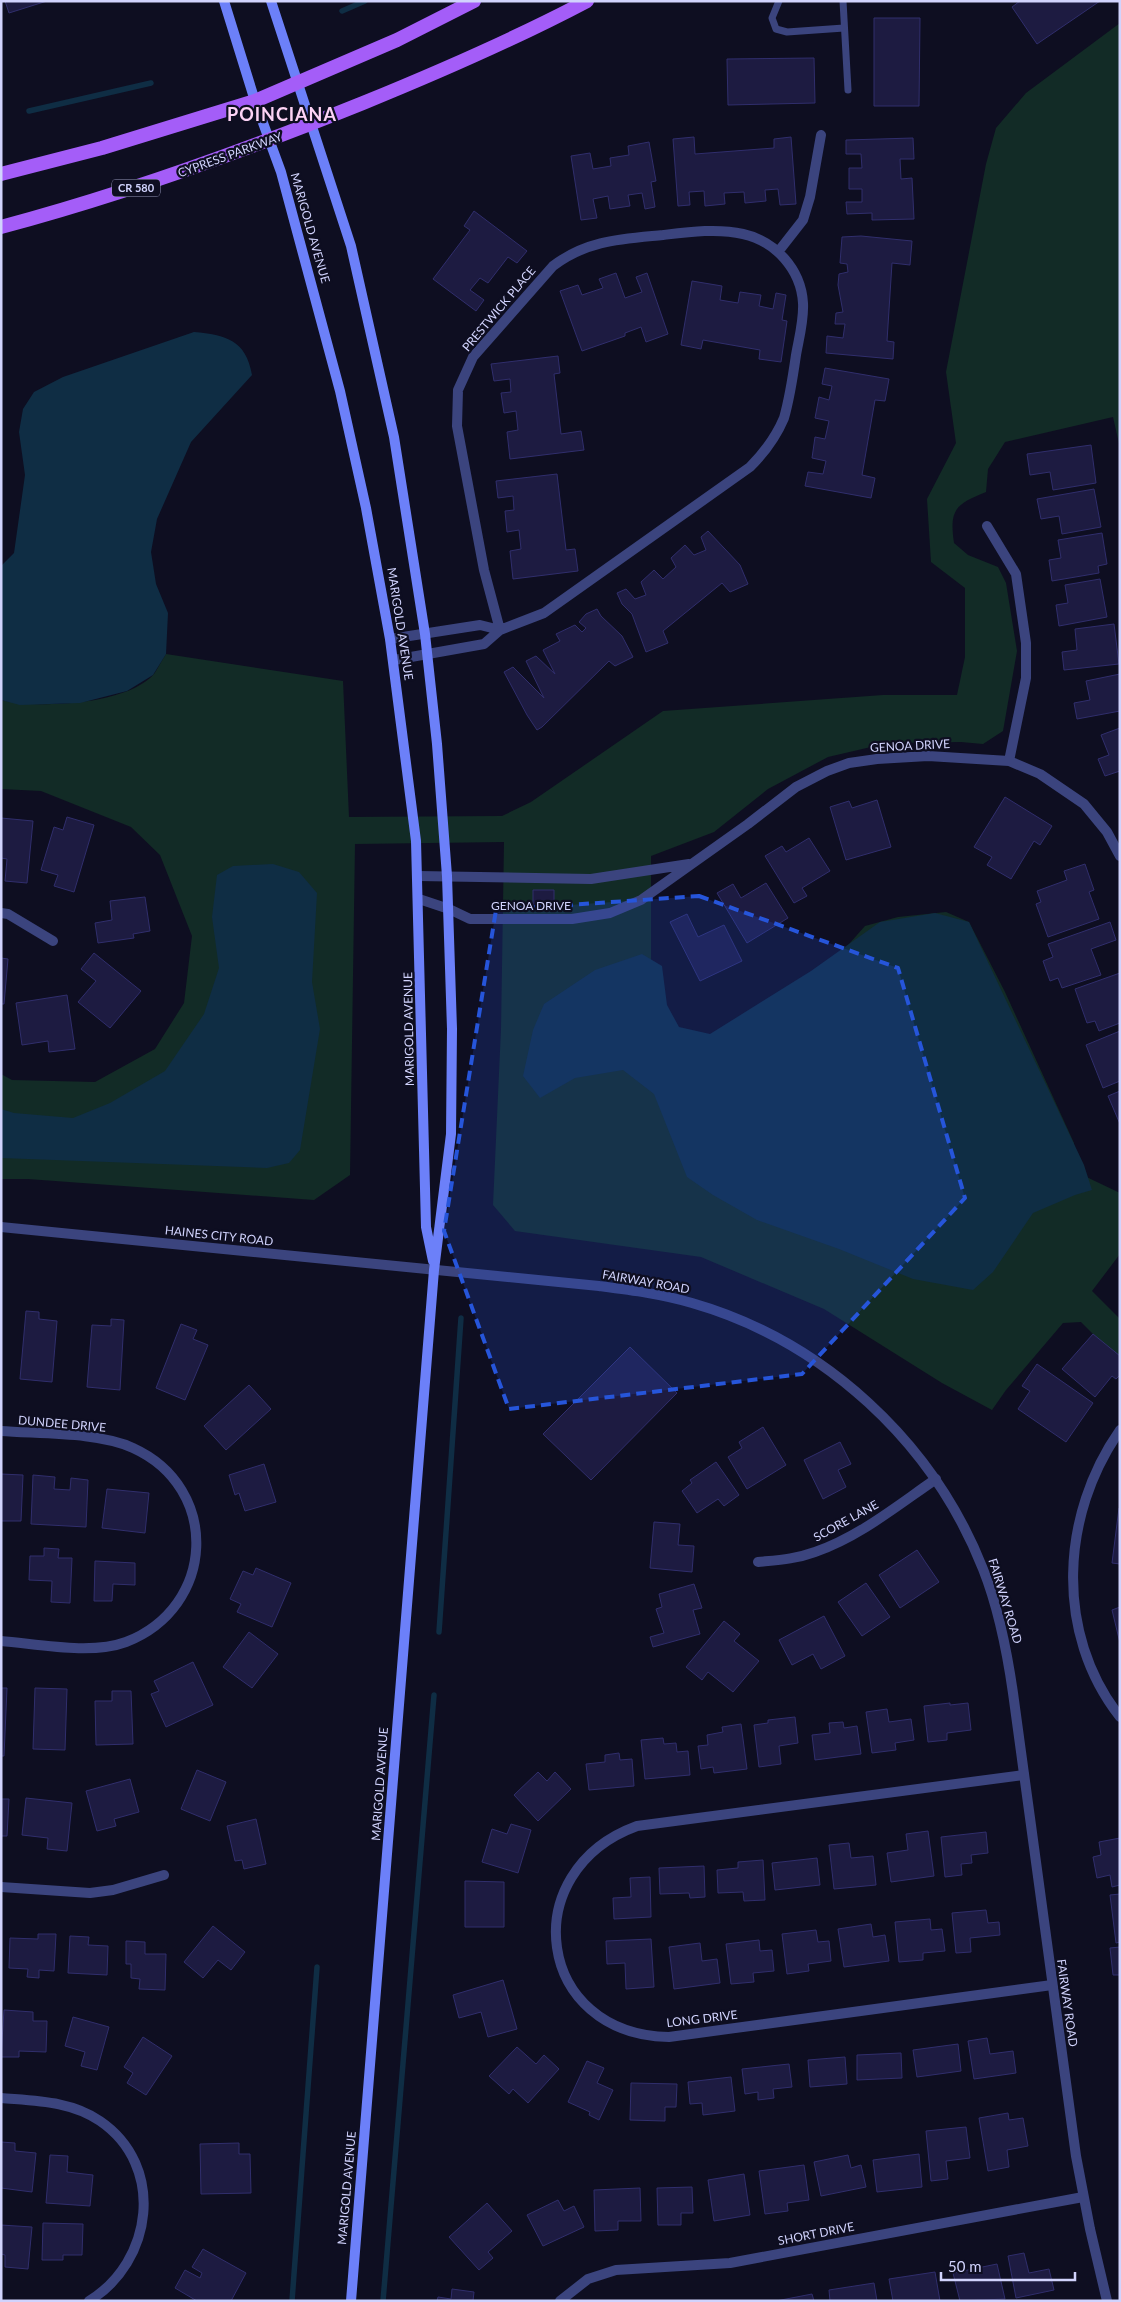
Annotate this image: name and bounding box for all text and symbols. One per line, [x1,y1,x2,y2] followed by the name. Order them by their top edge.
[227,103,337,125] district label: POINCIANA
[176,128,285,180] street label: CYPRESS PARKWAY
[288,171,333,285] street label: MARIGOLD AVENUE
[112,180,160,197] road number: CR 580
[459,263,539,354] street label: PRESTWICK PLACE
[384,566,417,681] street label: MARIGOLD AVENUE
[870,736,950,755] street label: GENOA DRIVE
[491,898,571,913] street label: GENOA DRIVE
[400,972,417,1086] street label: MARIGOLD AVENUE
[164,1222,274,1249] street label: HAINES CITY ROAD
[601,1266,691,1297] street label: FAIRWAY ROAD
[17,1412,107,1435] street label: DUNDEE DRIVE
[811,1497,881,1545] street label: SCORE LANE
[985,1556,1026,1645] street label: FAIRWAY ROAD
[368,1727,391,1841] street label: MARIGOLD AVENUE
[1054,1958,1081,2048] street label: FAIRWAY ROAD
[666,2007,738,2030] street label: LONG DRIVE
[334,2130,359,2245] street label: MARIGOLD AVENUE
[776,2219,855,2248] street label: SHORT DRIVE
[941,2250,1075,2282] scale bar
[948,2257,982,2275] text: 50 m

